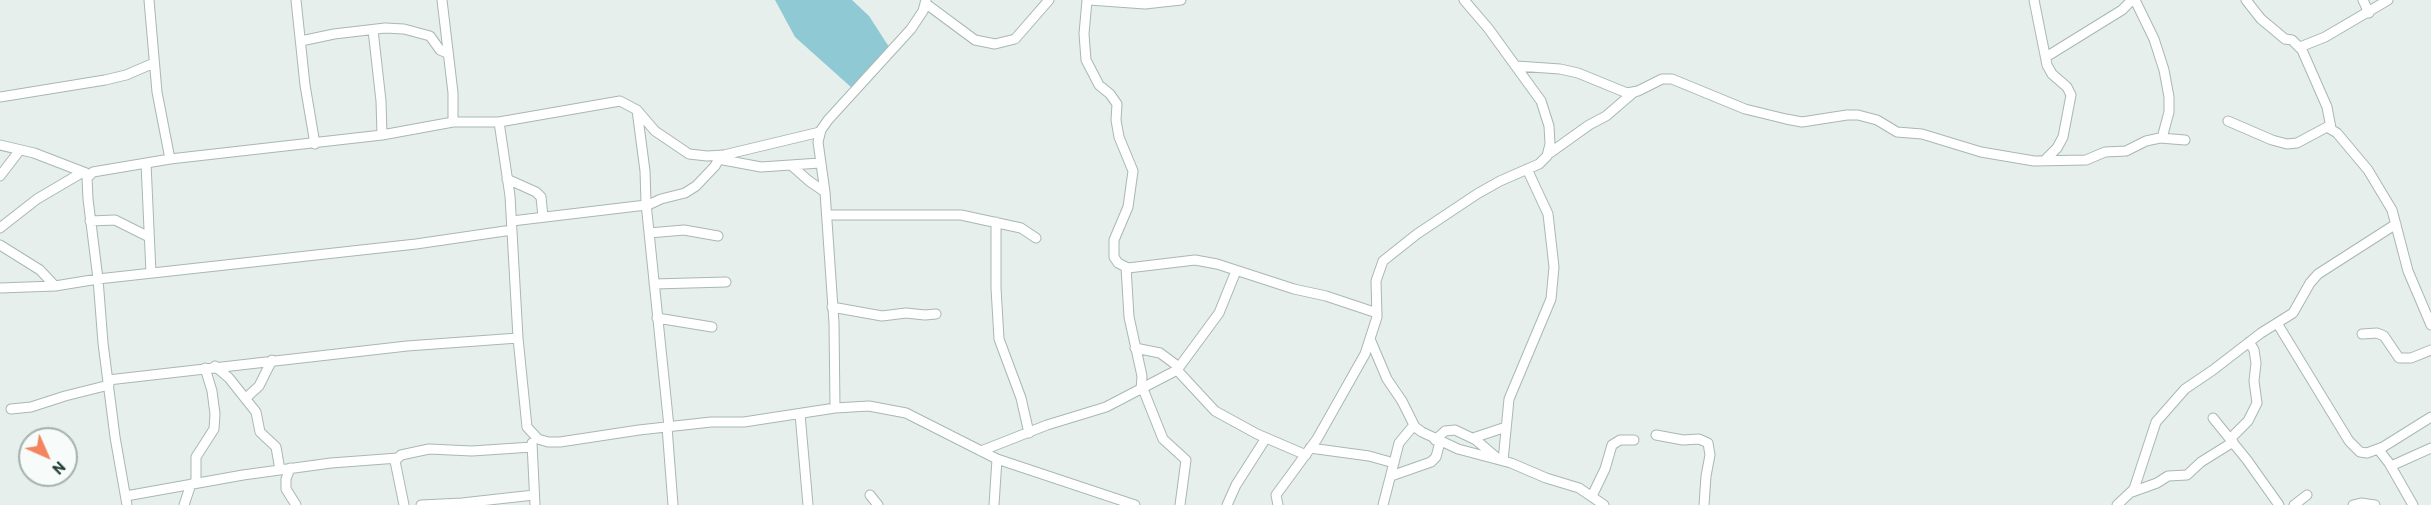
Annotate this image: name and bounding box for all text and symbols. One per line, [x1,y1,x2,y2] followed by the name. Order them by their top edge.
[18,427,78,487] north arrow
[49,458,70,479] text: N

